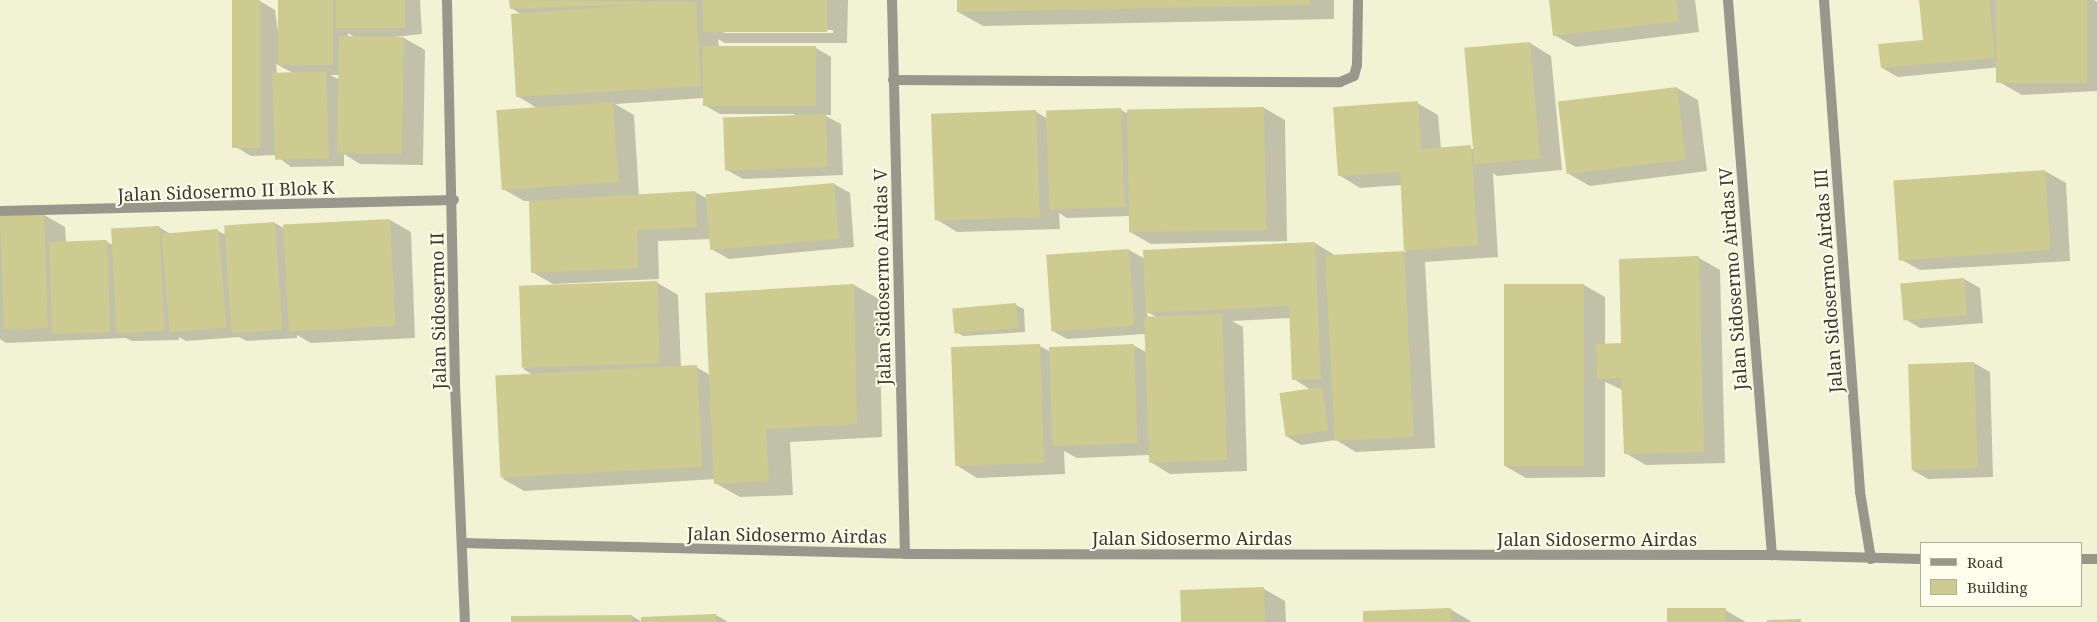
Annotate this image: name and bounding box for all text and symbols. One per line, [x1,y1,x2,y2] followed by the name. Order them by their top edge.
[1714,167,1752,391] street label: Jalan Sidosermo Airdas IV
[869,168,895,386] street label: Jalan Sidosermo Airdas V
[1809,168,1847,394] street label: Jalan Sidosermo Airdas III
[117,176,335,206] street label: Jalan Sidosermo II Blok K
[426,232,450,390] street label: Jalan Sidosermo II
[687,522,887,548] street label: Jalan Sidosermo Airdas
[1092,527,1292,549] street label: Jalan Sidosermo Airdas
[1497,528,1697,550] street label: Jalan Sidosermo Airdas
[1920,542,2082,607] legend
[1967,552,2003,572] text: Road
[1967,577,2028,597] text: Building

